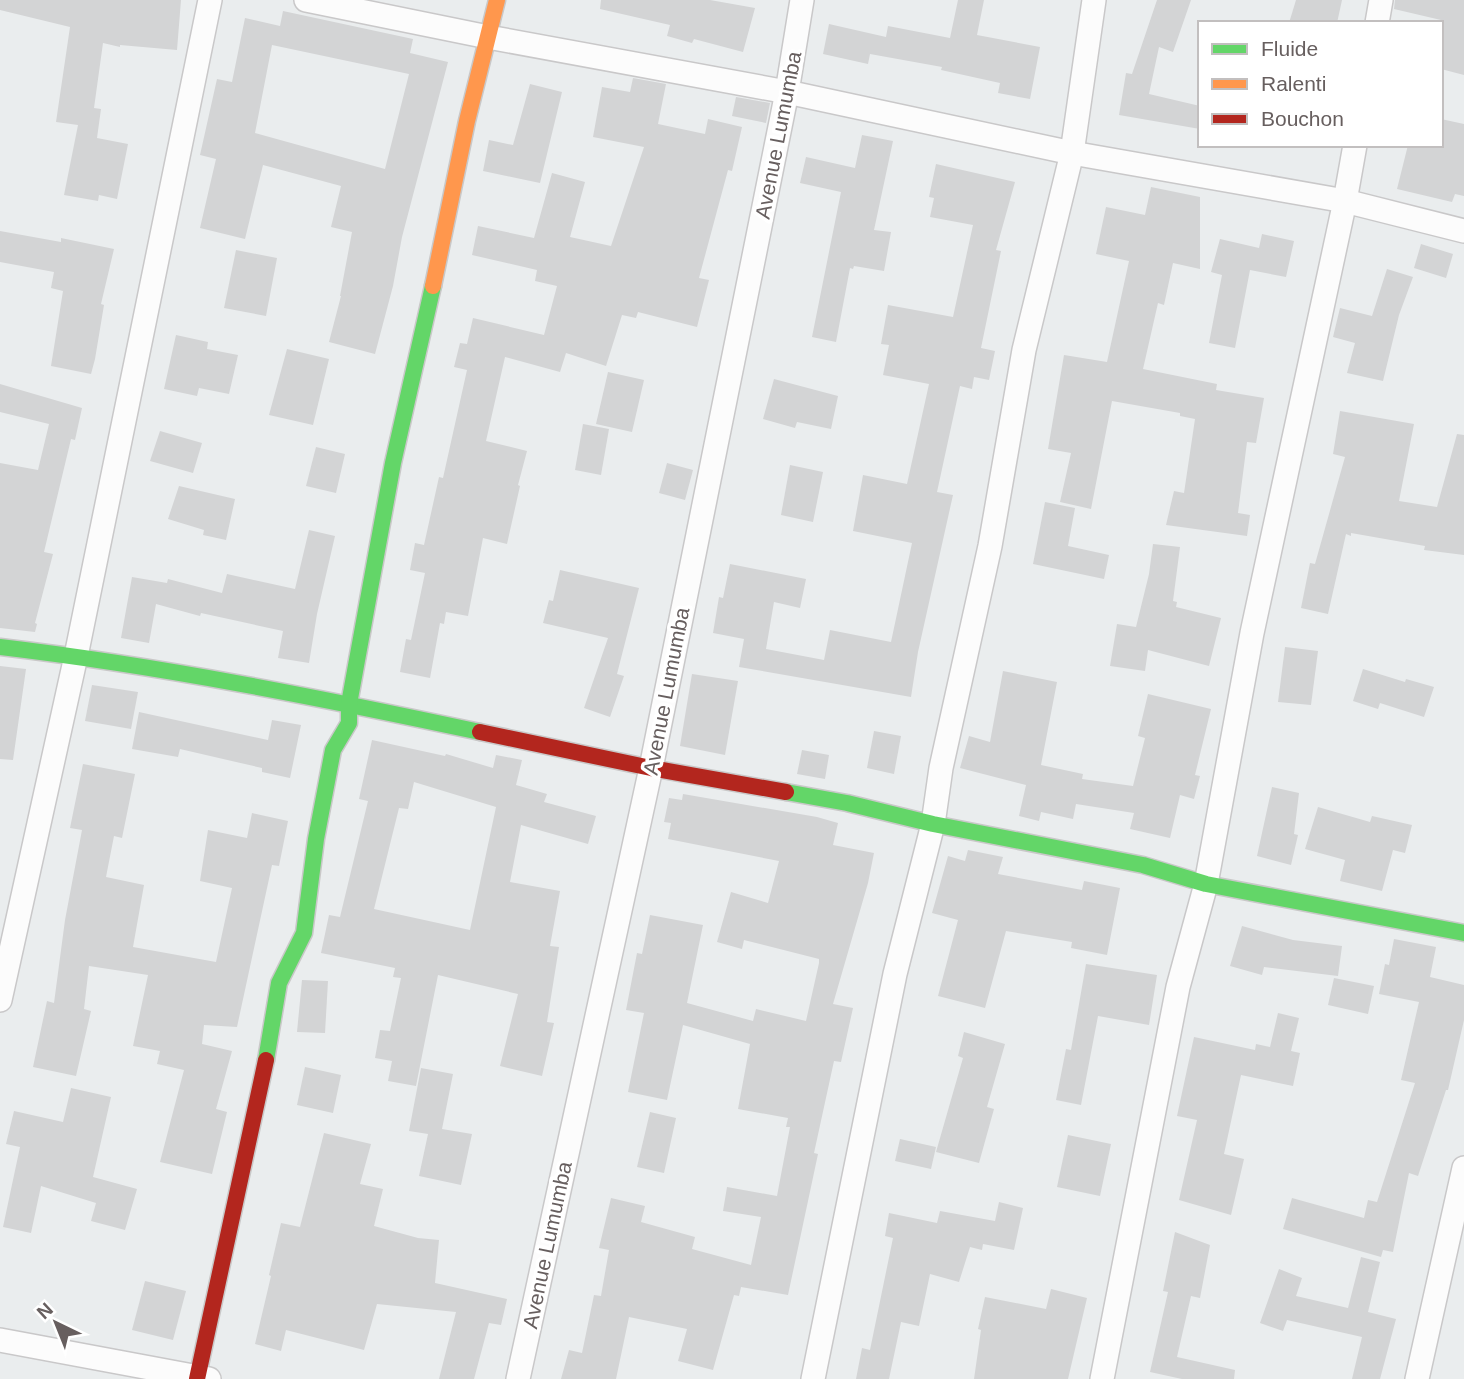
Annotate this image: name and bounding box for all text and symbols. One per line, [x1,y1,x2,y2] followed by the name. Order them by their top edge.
[1198,21,1443,147] legend
[1261,37,1318,60] text: Fluide
[750,49,806,221] street label: Avenue Lumumba
[1261,72,1326,95] text: Ralenti
[1261,107,1344,130] text: Bouchon
[638,605,694,777] street label: Avenue Lumumba
[518,1159,576,1331] street label: Avenue Lumumba
[21,1288,91,1358] north arrow
[33,1299,57,1323] text: N

